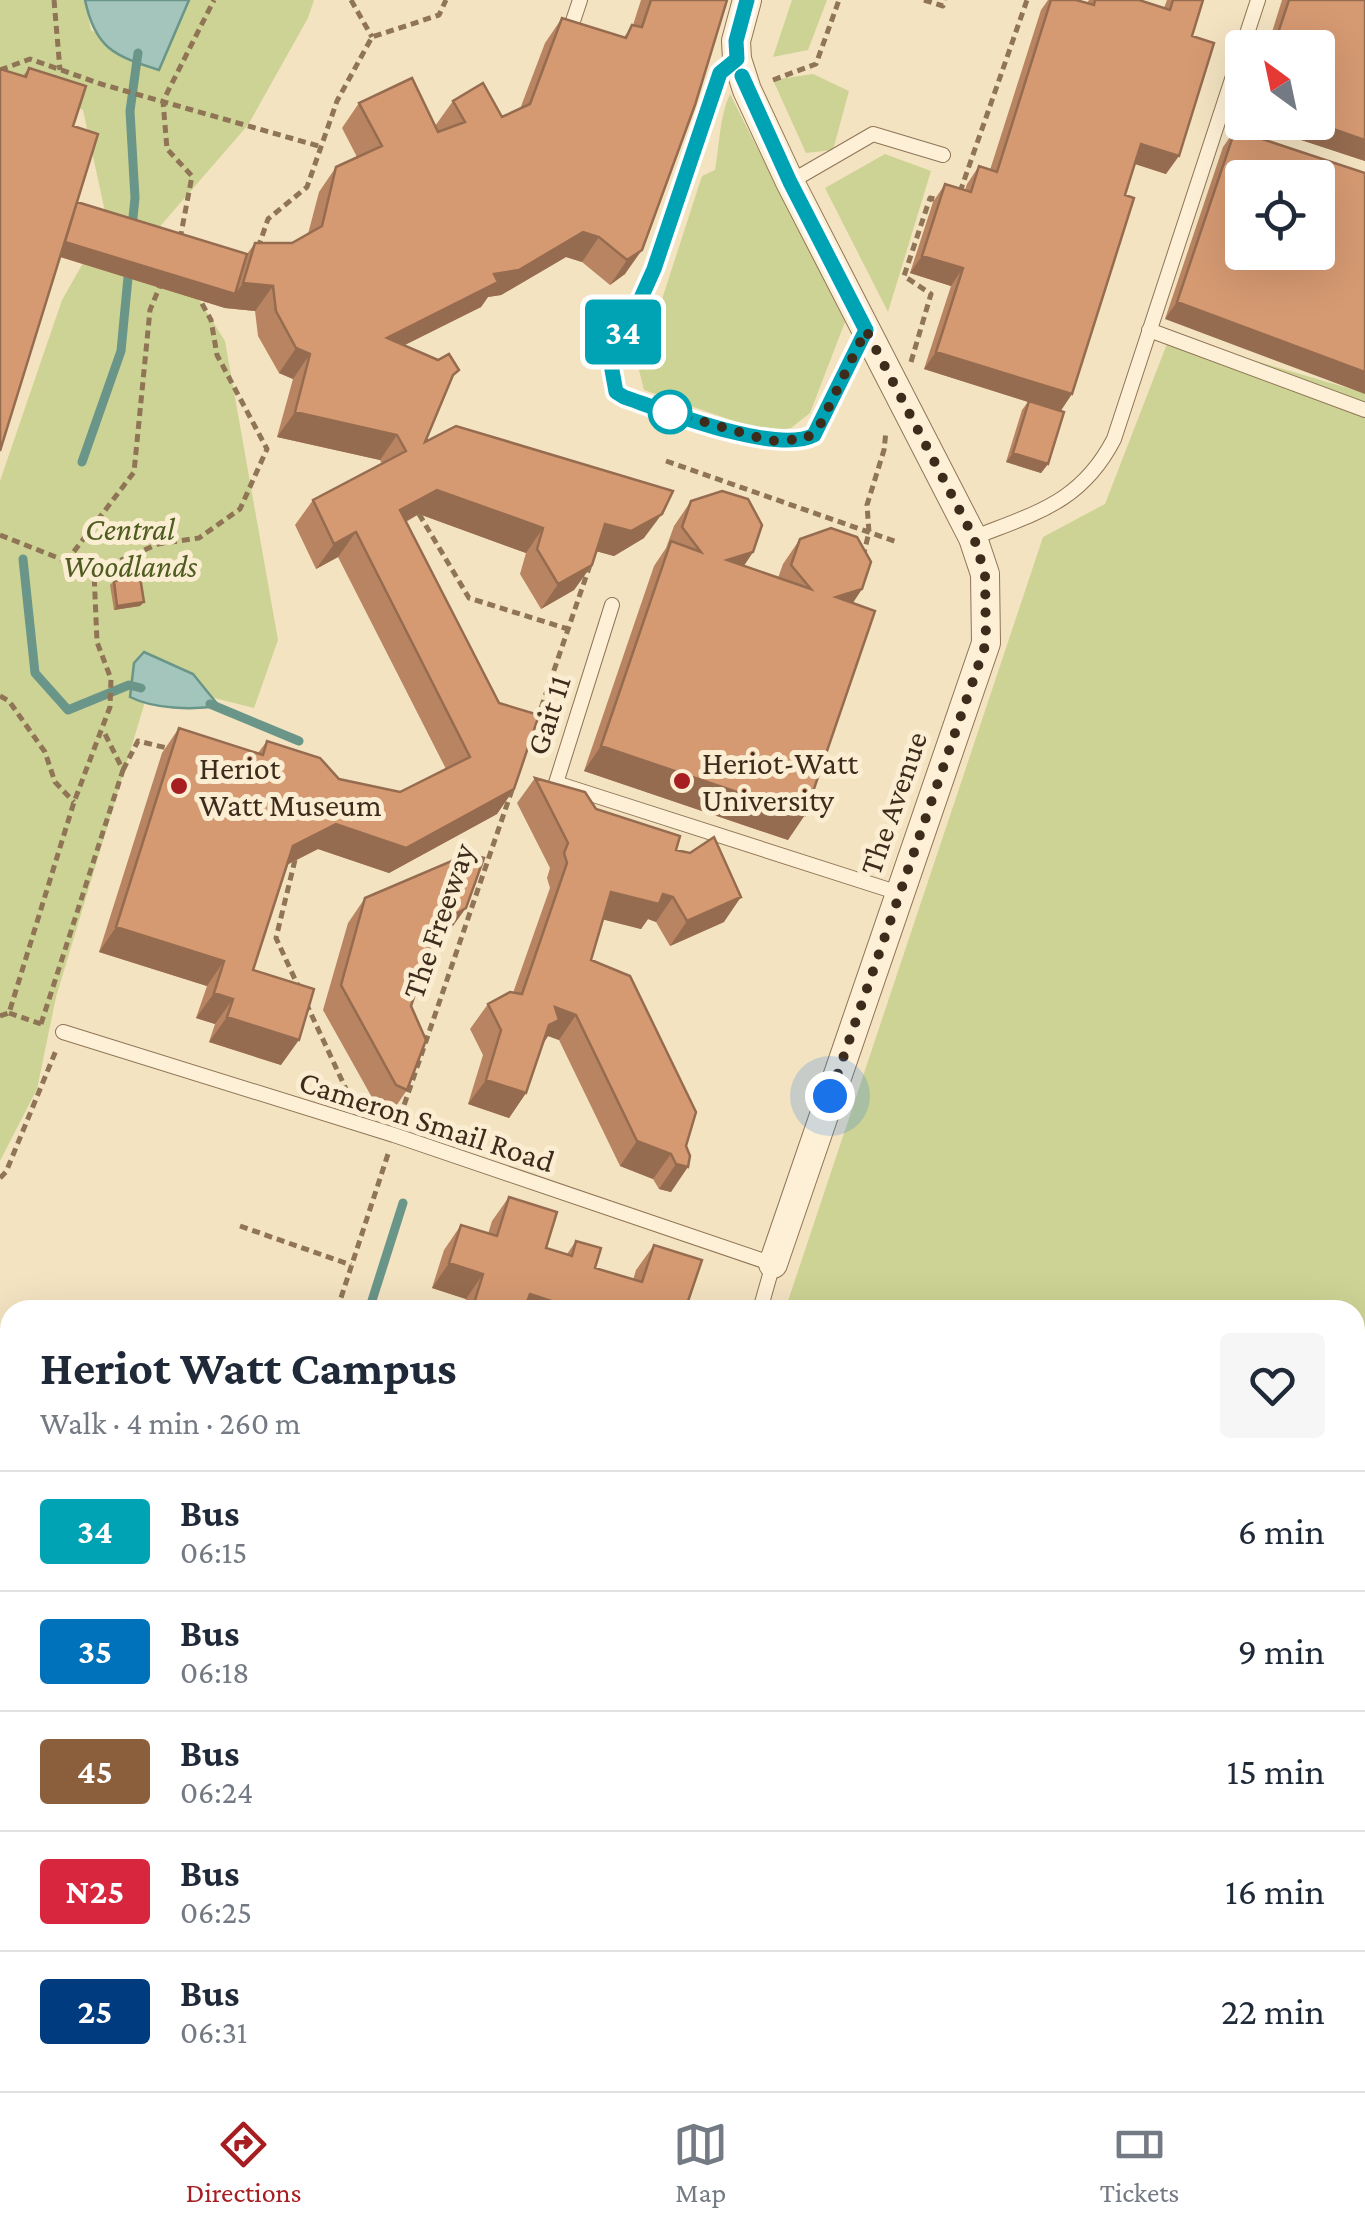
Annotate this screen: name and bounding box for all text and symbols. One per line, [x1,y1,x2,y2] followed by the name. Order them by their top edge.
[1225,30,1335,140] north arrow
[1225,30,1335,270] map controls
[1225,160,1335,270] button: locate
[578,300,668,364] line badge: 34
[605,313,641,352] text: 34
[649,391,691,433] unlabelled marker
[63,511,197,584] park label: Central Woodlands
[518,671,578,759] street label: Gait 11
[852,727,934,879] street label: The Avenue
[702,745,859,818] place label: Heriot-Watt University
[199,750,382,823] place label: Heriot Watt Museum
[671,770,693,792] marker: Heriot-Watt University
[168,775,190,797] marker: Heriot Watt Museum
[395,838,481,1003] street label: The Freeway
[295,1063,559,1179] street label: Cameron Smail Road
[805,1071,855,1121] your location
[1220,1333,1325,1438] button: heart
[40,1341,457,1394] text: Heriot Watt Campus
[40,1405,301,1441] text: Walk · 4 min · 260 m
[180,1492,239,1534] text: Bus
[1238,1510,1325,1552] text: 6 min
[77,1512,113,1551] text: 34
[180,1534,247,1570] text: 06:15
[180,1612,239,1654] text: Bus
[1238,1630,1325,1672] text: 9 min
[78,1632,112,1671] text: 35
[180,1654,250,1690] text: 06:18
[180,1732,239,1774] text: Bus
[1226,1750,1325,1792] text: 15 min
[77,1752,113,1791] text: 45
[180,1774,253,1810] text: 06:24
[180,1852,239,1894] text: Bus
[1225,1870,1325,1912] text: 16 min
[66,1872,124,1911] text: N25
[180,1894,252,1930] text: 06:25
[180,1972,239,2014] text: Bus
[1221,1990,1325,2032] text: 22 min
[78,1992,113,2031] text: 25
[180,2014,247,2050] text: 06:31
[186,2117,302,2208] tab: Directions
[673,2117,728,2208] tab: Map
[1100,2117,1179,2208] tab: Tickets

